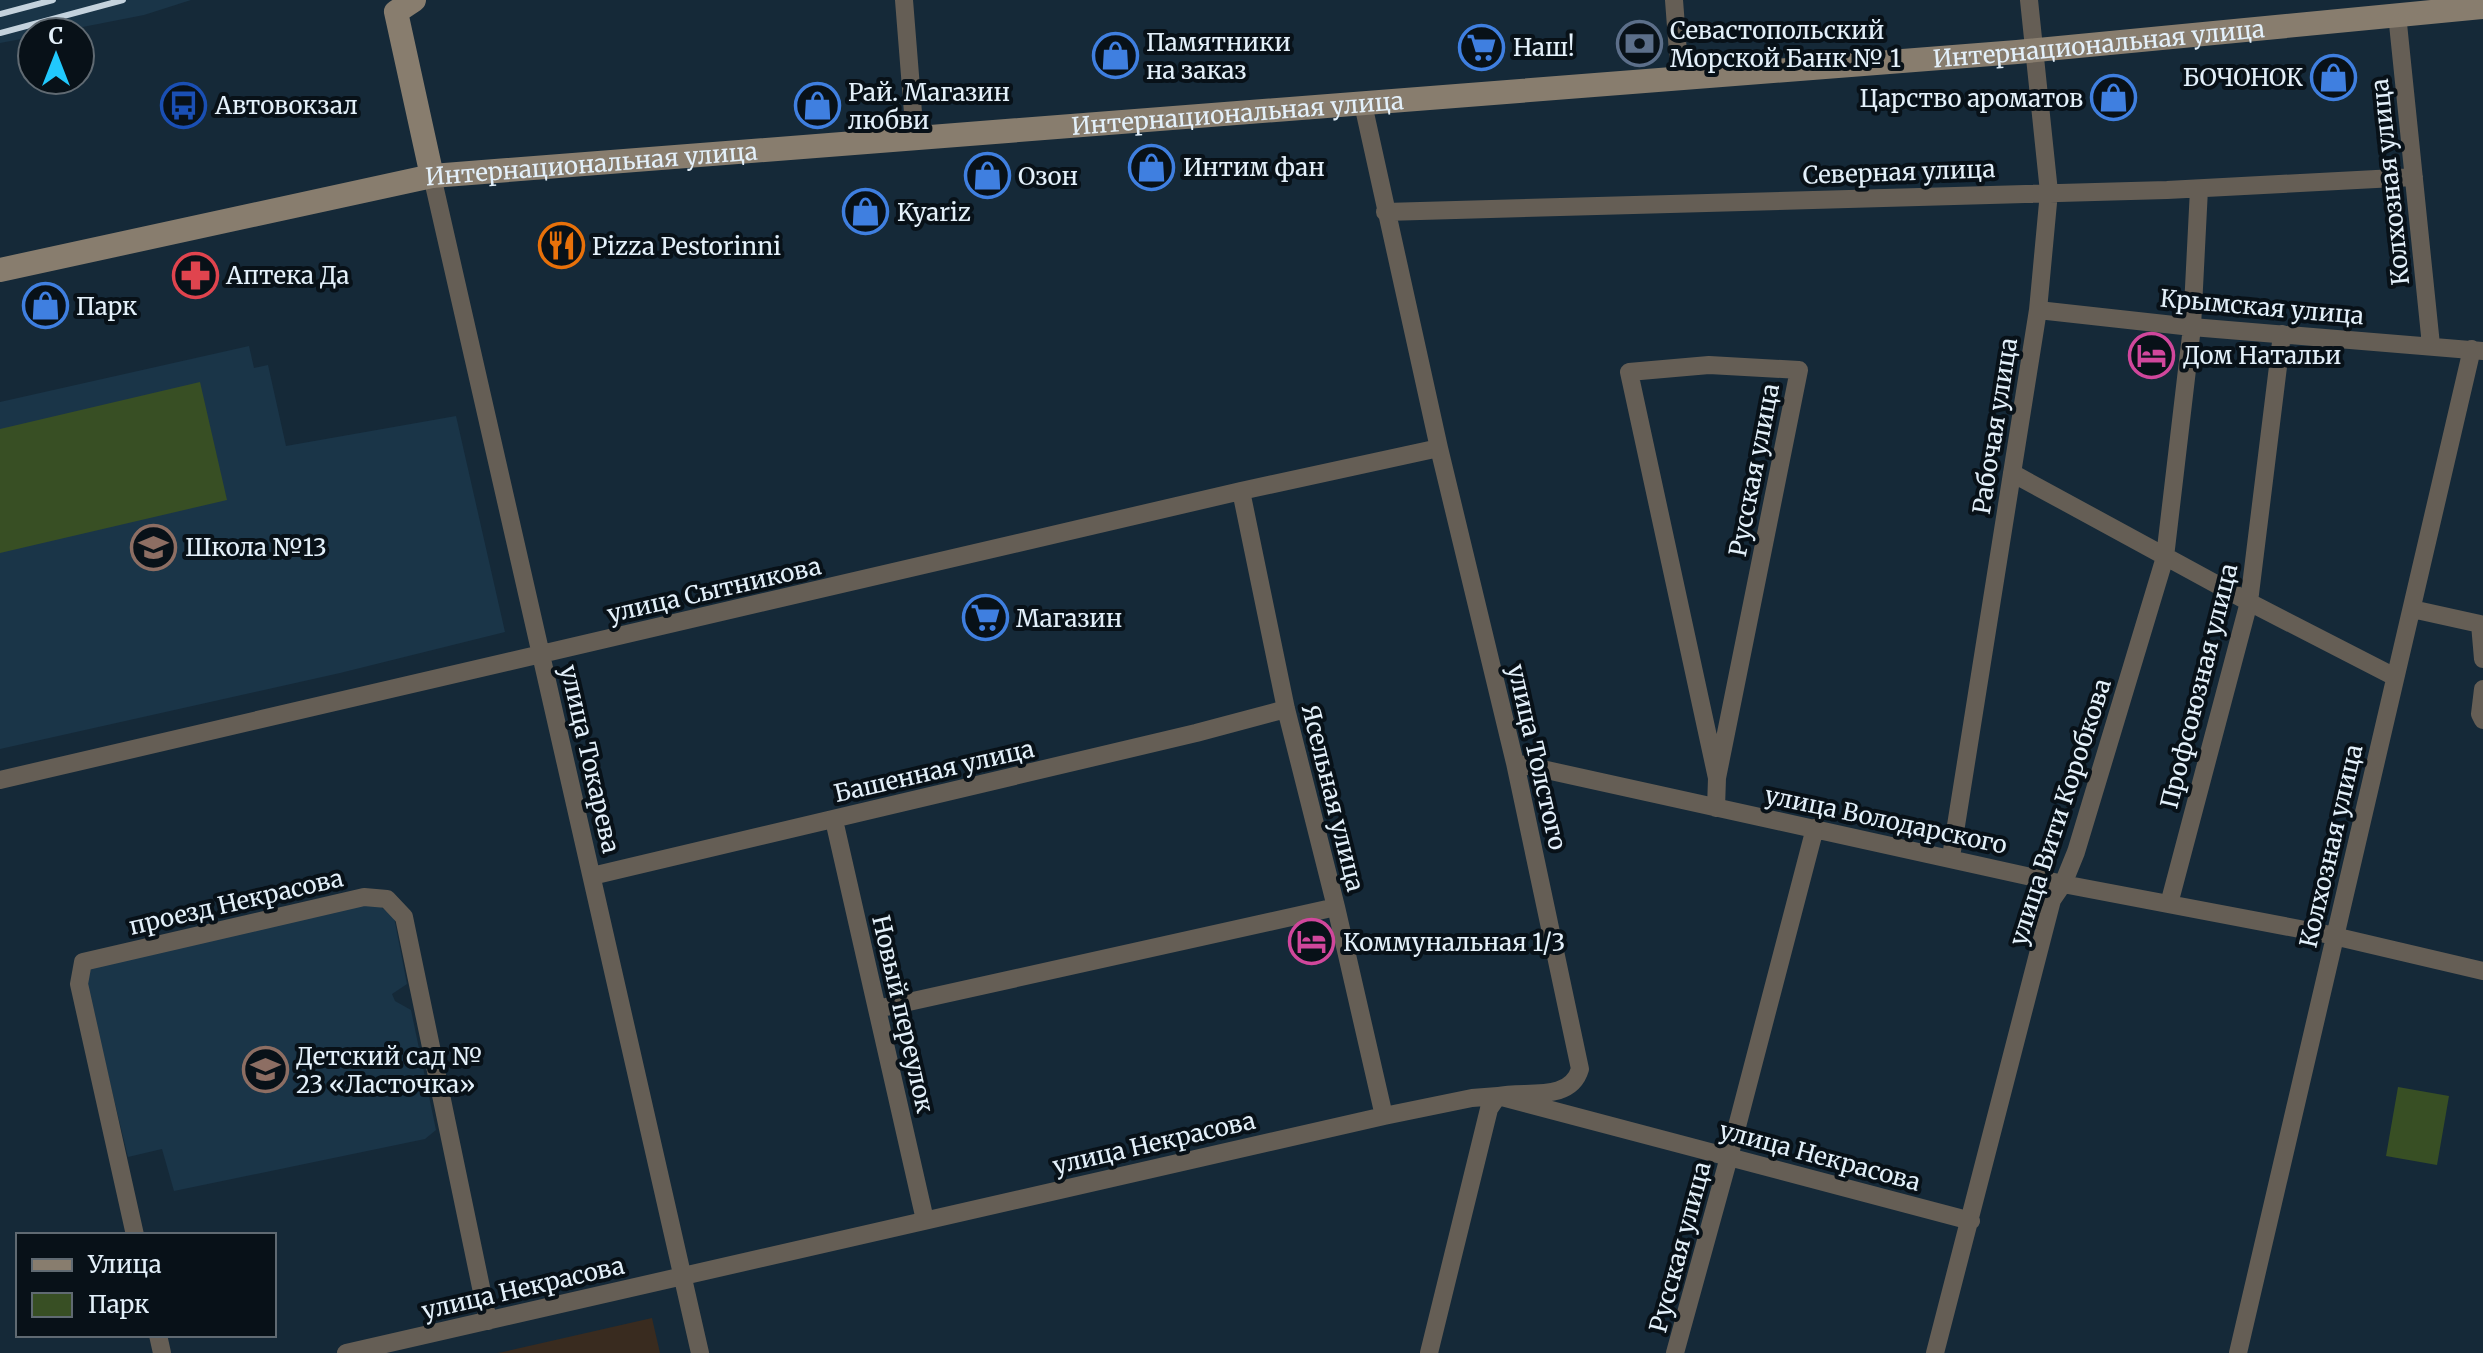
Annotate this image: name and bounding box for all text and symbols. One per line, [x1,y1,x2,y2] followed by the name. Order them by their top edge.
[1931,13,2266,74] street label: Интернациональная улица
[1670,15,1901,74] place label: Севастопольский Морской Банк № 1
[16,16,96,96] north arrow
[1615,20,1663,68] bank icon: Севастопольский Морской Банк № 1
[49,22,63,50] text: С
[1458,23,1506,71] supermarket icon: Наш!
[1146,27,1291,86] place label: Памятники на заказ
[1091,32,1139,80] shop icon: Памятники на заказ
[1513,32,1575,63] place label: Наш!
[2310,53,2358,101] shop icon: БОЧОНОК
[2183,62,2303,93] place label: БОЧОНОК
[2090,74,2138,122] shop icon: Царство ароматов
[848,77,1010,136] place label: Рай. Магазин любви
[2364,77,2416,287] street label: Колхозная улица
[160,81,208,129] bus stop icon: Автовокзал
[793,82,841,130] shop icon: Рай. Магазин любви
[1860,83,2083,114] place label: Царство ароматов
[1070,85,1405,141] street label: Интернациональная улица
[214,90,358,121] place label: Автовокзал
[424,135,759,192] street label: Интернациональная улица
[1128,143,1176,191] shop icon: Интим фан
[963,152,1011,200] shop icon: Озон
[1183,152,1325,183] place label: Интим фан
[1802,153,1996,191] street label: Северная улица
[1018,161,1078,192] place label: Озон
[842,188,890,236] shop icon: Kyariz
[897,197,971,228] place label: Kyariz
[537,222,585,270] restaurant icon: Pizza Pestorinni
[592,231,781,262] place label: Pizza Pestorinni
[171,251,219,299] pharmacy icon: Аптека Да
[225,260,350,291] place label: Аптека Да
[21,282,69,330] shop icon: Парк
[2159,283,2365,331] street label: Крымская улица
[76,291,137,322] place label: Парк
[2128,331,2176,379] hotel icon: Дом Натальи
[1966,335,2024,516] street label: Рабочая улица
[2183,340,2341,371] place label: Дом Натальи
[1722,381,1786,559] street label: Русская улица
[130,523,178,571] school or university icon: Школа №13
[185,532,327,563] place label: Школа №13
[604,550,824,630] street label: улица Сытникова
[2154,560,2245,812] street label: Профсоюзная улица
[961,594,1009,642] supermarket icon: Магазин
[1016,603,1122,634] place label: Магазин
[1501,661,1573,853] street label: улица Толстого
[553,662,627,856] street label: улица Токарева
[2002,674,2118,949] street label: улица Вити Коробкова
[1295,701,1371,895] street label: Ясельная улица
[831,733,1037,809] street label: Башенная улица
[2293,741,2369,951] street label: Колхозная улица
[1762,779,2010,861] street label: улица Володарского
[126,862,346,942] street label: проезд Некрасова
[865,912,941,1116] street label: Новый переулок
[1288,918,1336,966] hotel icon: Коммунальная 1/3
[1343,927,1565,958] place label: Коммунальная 1/3
[296,1041,483,1100] place label: Детский сад № 23 «Ласточка»
[241,1046,289,1094] school or university icon: Детский сад № 23 «Ласточка»
[1050,1105,1258,1181] street label: улица Некрасова
[1716,1114,1924,1198] street label: улица Некрасова
[1642,1158,1718,1336] street label: Русская улица
[16,1233,276,1337] legend
[87,1249,162,1280] text: Улица
[419,1250,627,1326] street label: улица Некрасова
[88,1289,149,1320] text: Парк

